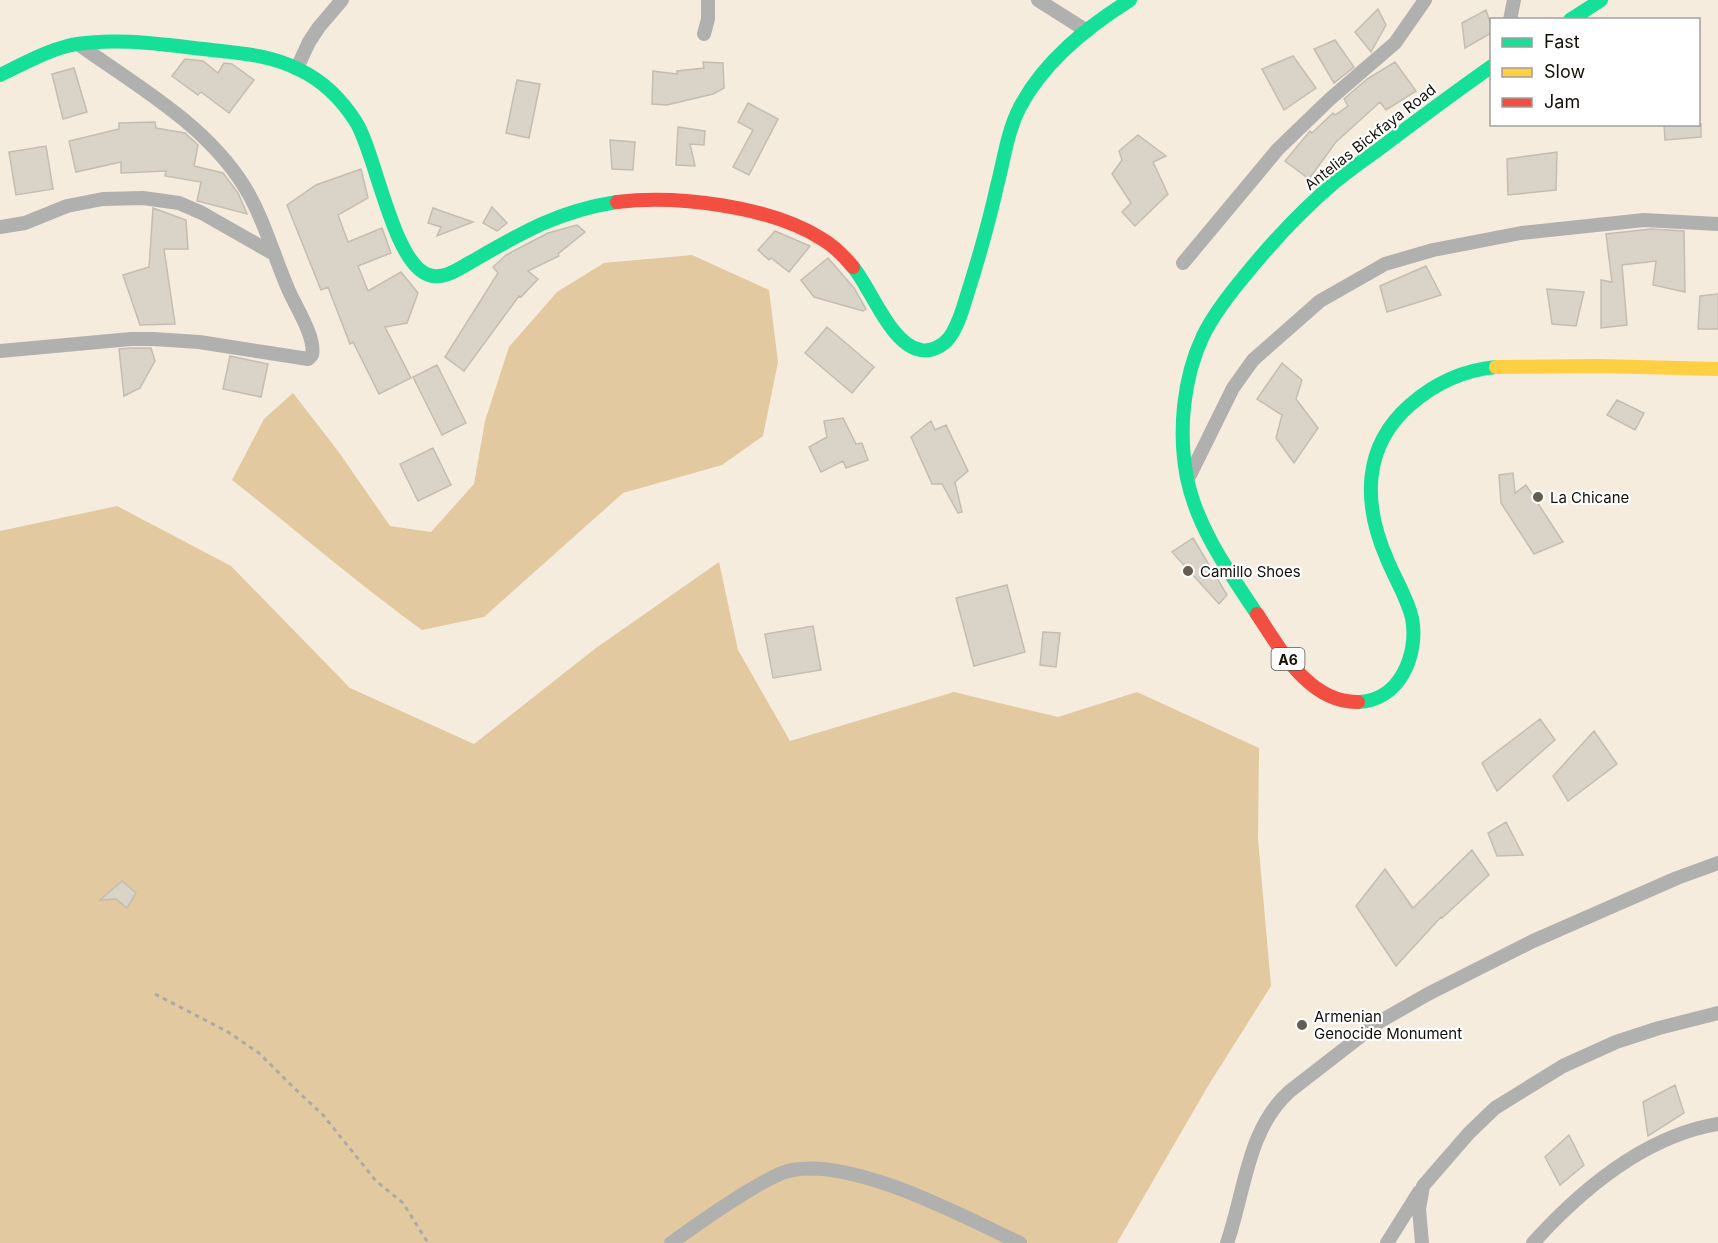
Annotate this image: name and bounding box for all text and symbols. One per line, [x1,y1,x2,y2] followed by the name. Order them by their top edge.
[1490,18,1700,126] legend
[1544,31,1580,52] text: Fast
[1544,61,1585,82] text: Slow
[1301,80,1439,194] street label: Antelias Bickfaya Road
[1544,91,1580,112] text: Jam
[1550,488,1629,507] place label: La Chicane
[1531,490,1545,504] marker: La Chicane
[1200,562,1301,581] place label: Camillo Shoes
[1181,564,1195,578] marker: Camillo Shoes
[1272,648,1304,670] road number: A6
[1314,1007,1462,1043] place label: Armenian Genocide Monument
[1295,1018,1309,1032] marker: Armenian Genocide Monument

